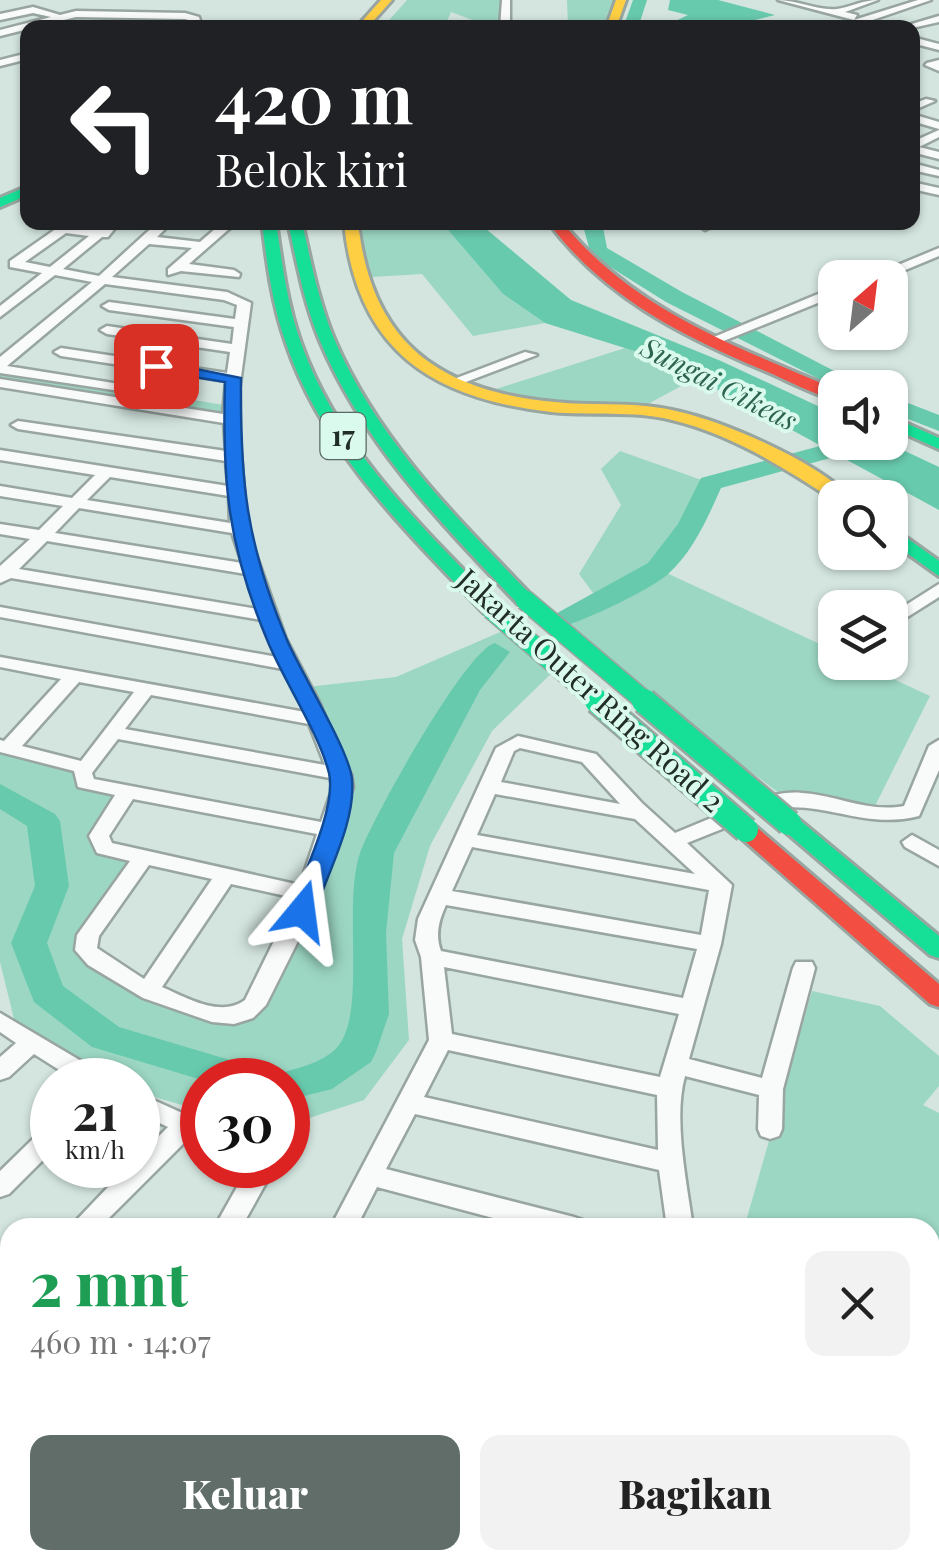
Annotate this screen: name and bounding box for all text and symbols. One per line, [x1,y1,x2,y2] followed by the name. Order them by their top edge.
[215,48,413,142] text: 420 m
[50,60,180,190] icon: left
[215,138,408,198] text: Belok kiri
[818,260,908,350] north arrow
[818,260,908,680] map controls
[114,324,199,409] pin
[634,327,804,438] water label: Sungai Cikeas
[129,339,184,394] icon: arrive
[818,370,908,460] button: sound
[320,413,366,459] road number: 17
[818,480,908,570] button: search
[449,558,733,820] street label: Jakarta Outer Ring Road 2
[818,590,908,680] button: layers
[250,859,354,963] position arrow
[180,1058,310,1188] speed limit sign: 30
[72,1077,118,1144] text: 21
[65,1132,125,1165] text: km/h
[30,1241,188,1321] text: 2 mnt
[805,1251,910,1356] button: close
[30,1319,211,1362] text: 460 m · 14:07
[30,1435,460,1550] button: Keluar
[480,1435,910,1550] button: Bagikan

